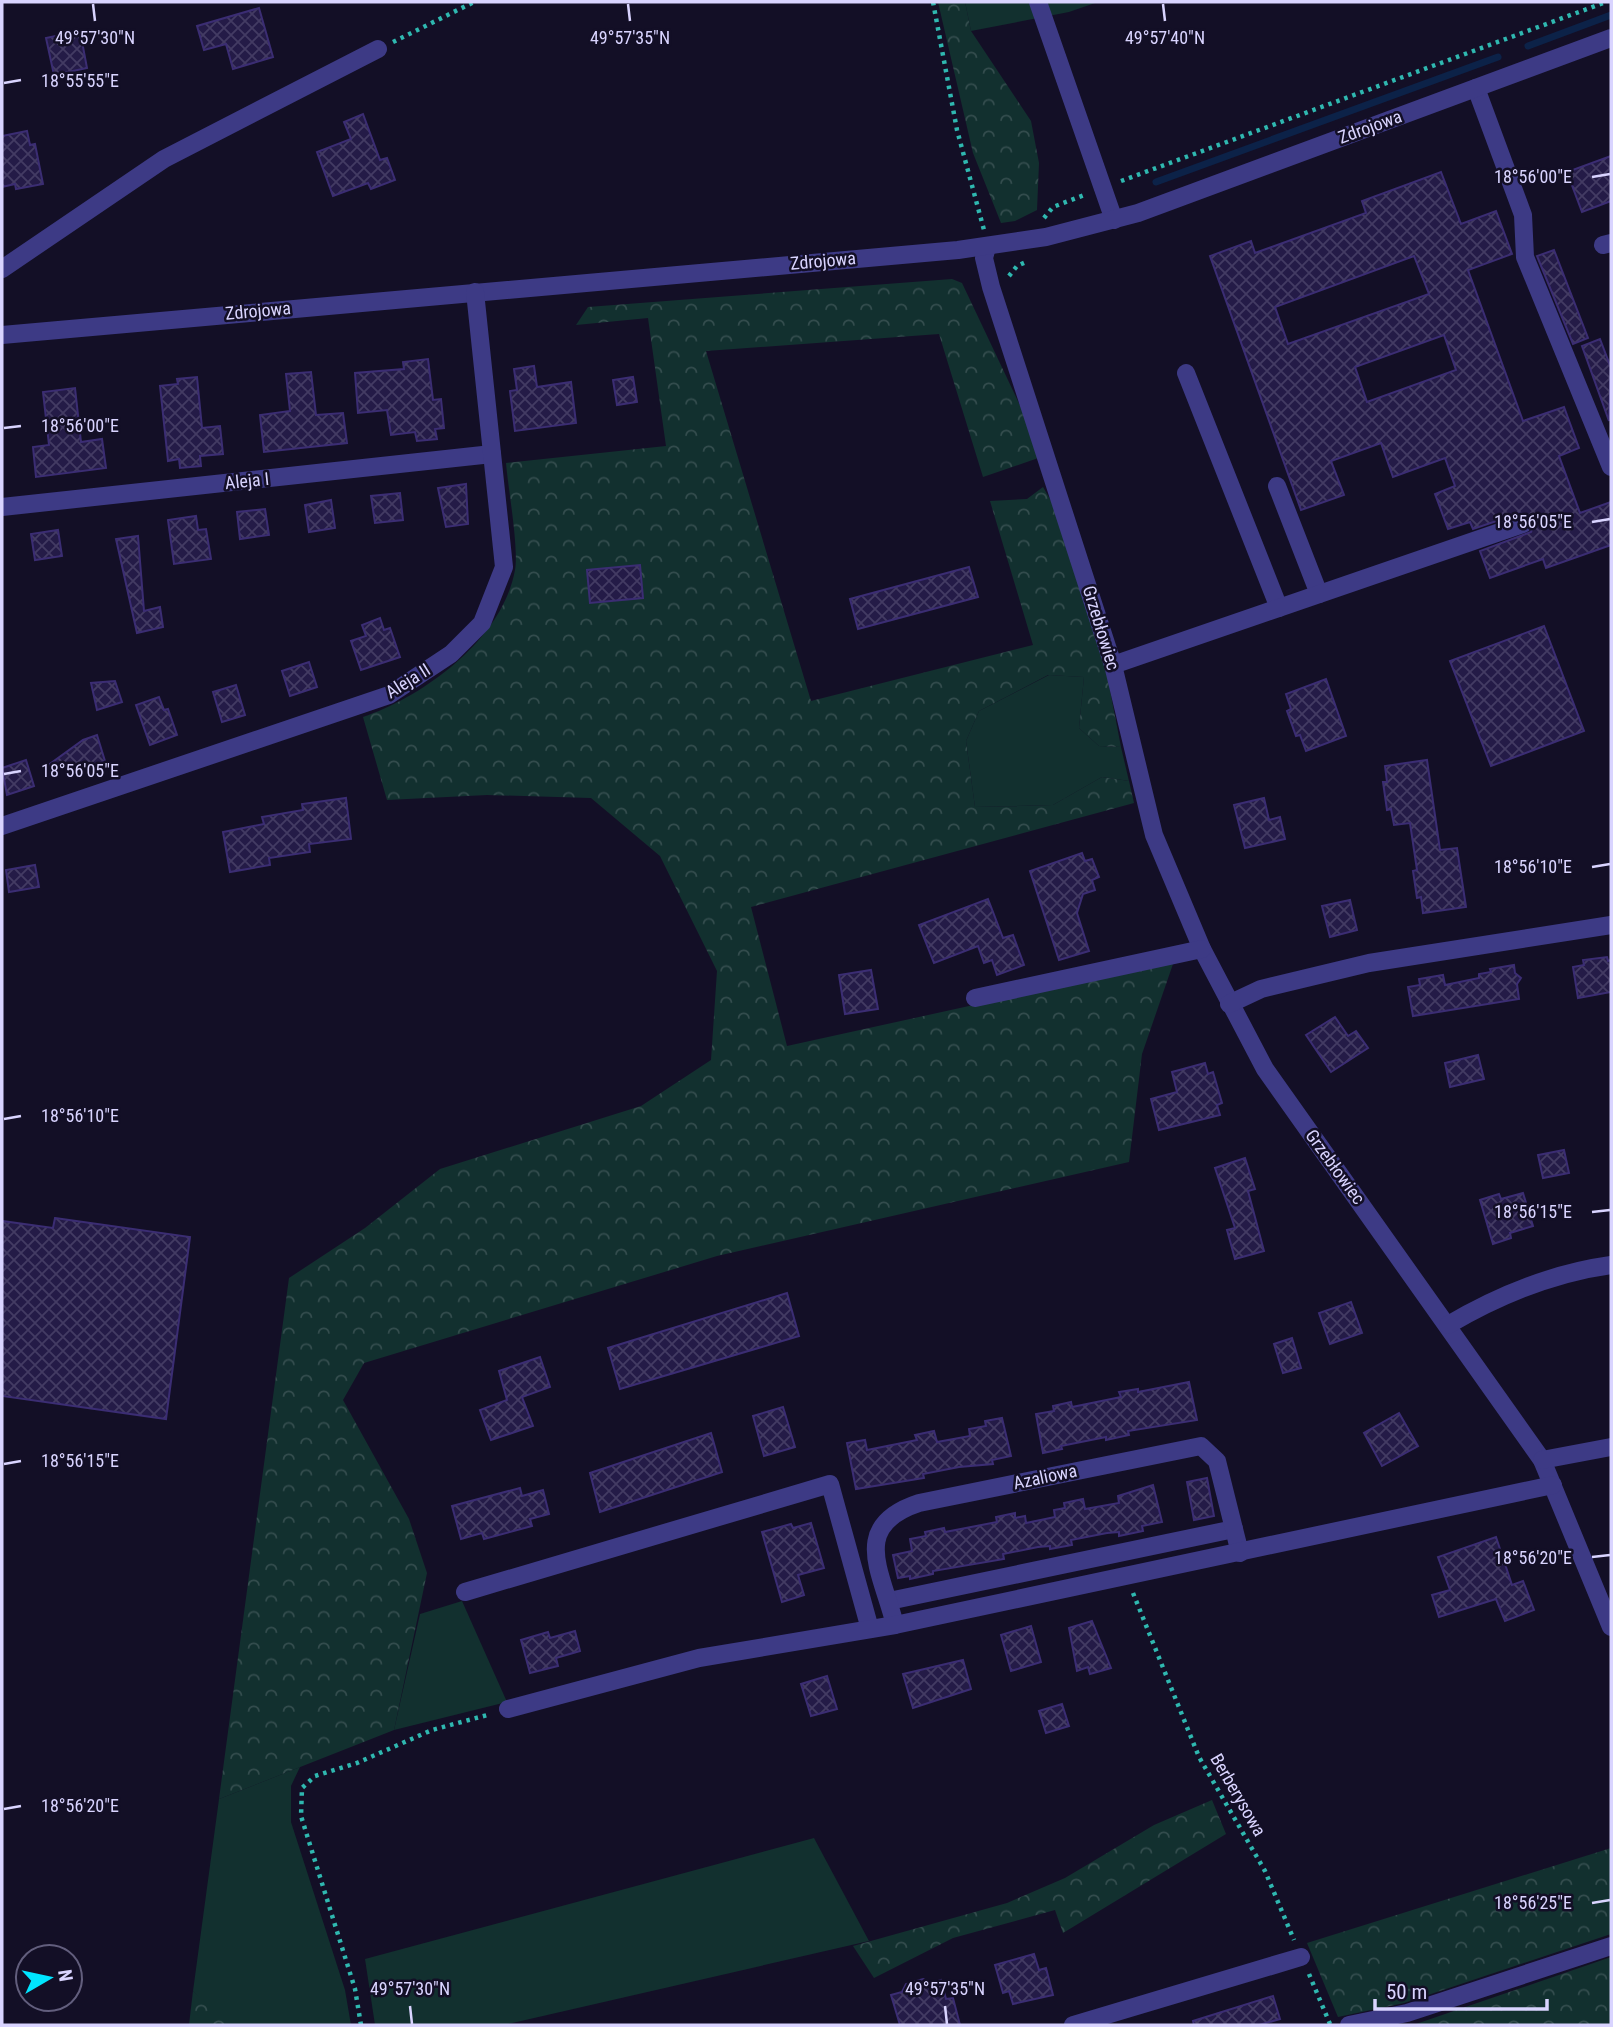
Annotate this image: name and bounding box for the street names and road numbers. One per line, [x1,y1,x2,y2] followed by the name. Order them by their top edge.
[1335,105,1404,148] street label: Zdrojowa
[789,247,857,274] street label: Zdrojowa
[224,297,292,324] street label: Zdrojowa
[224,468,270,493] street label: Aleja I
[1079,583,1124,673] street label: Grzebłowiec
[381,659,434,702] street label: Aleja II
[1301,1125,1370,1208] street label: Grzebłowiec
[1011,1460,1079,1494] street label: Azaliowa
[1206,1750,1270,1840] street label: Berberysowa

